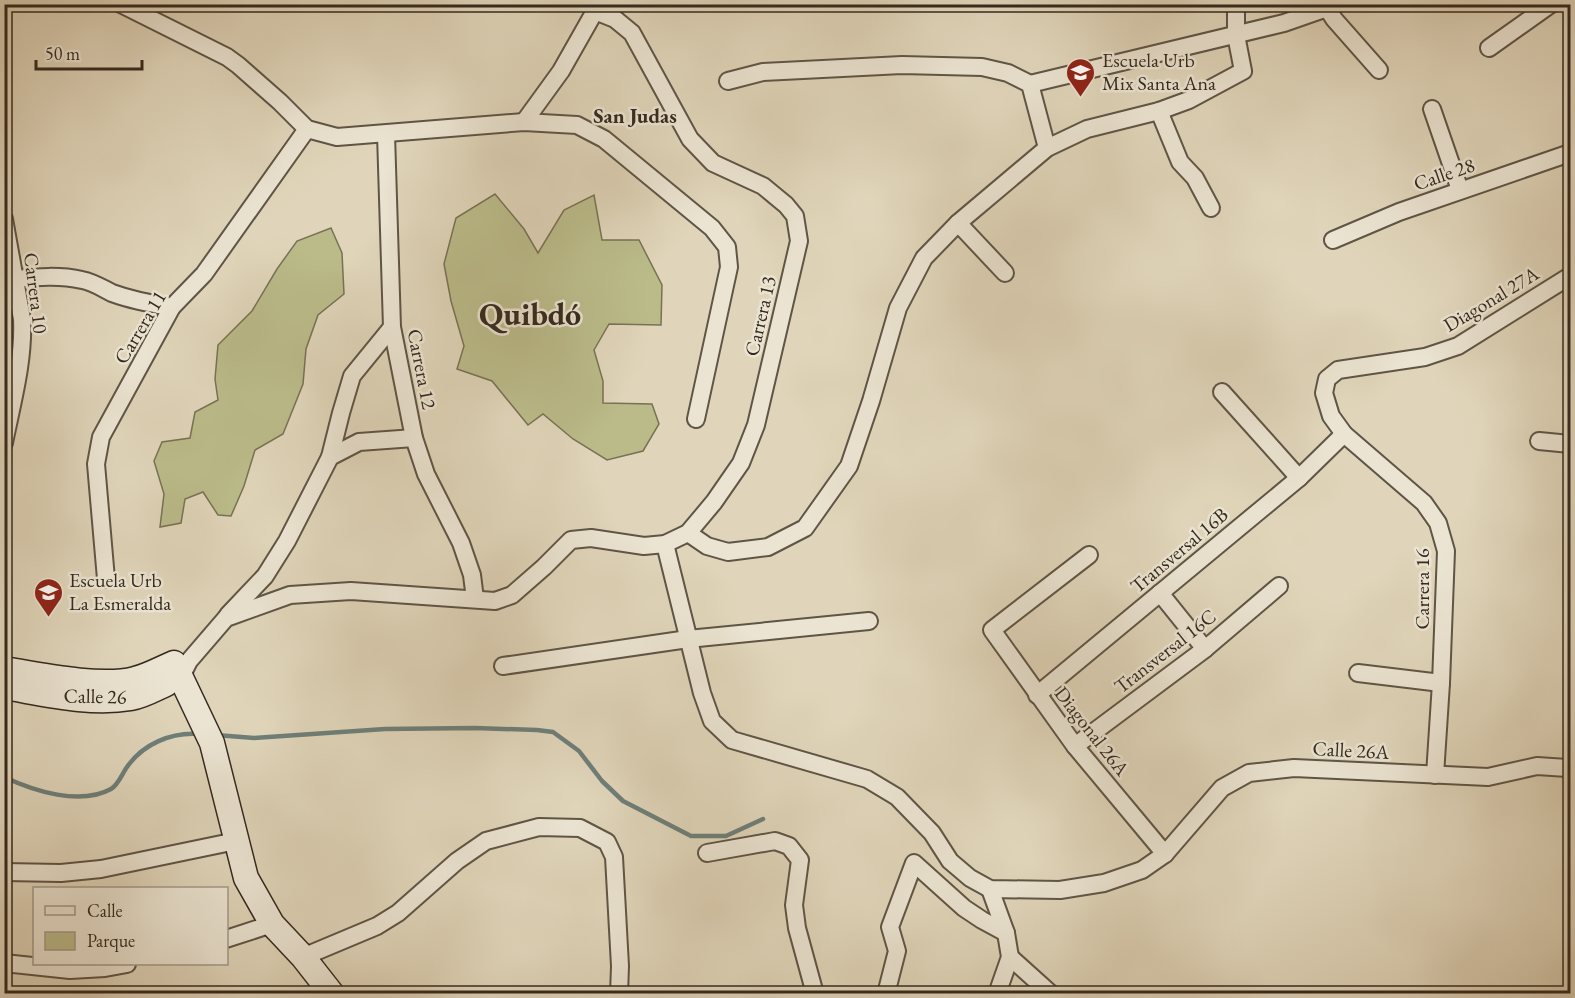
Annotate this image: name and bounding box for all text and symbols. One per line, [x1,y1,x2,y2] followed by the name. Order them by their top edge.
[36,33,142,71] scale bar
[45,42,80,65] text: 50 m
[1102,47,1216,96] place label: Escuela Urb Mix Santa Ana
[1065,56,1097,98] school or university icon: Escuela Urb Mix Santa Ana
[593,102,677,129] district label: San Judas
[1410,151,1478,197] street label: Calle 28
[18,251,54,335] street label: Carrera 10
[1438,260,1544,338] street label: Diagonal 27A
[738,274,782,358] street label: Carrera 13
[108,286,172,368] street label: Carrera 11
[479,293,581,335] district label: Quibdó
[401,327,443,412] street label: Carrera 12
[1125,501,1233,599] street label: Transversal 16B
[1409,548,1435,630] street label: Carrera 16
[69,567,171,616] place label: Escuela Urb La Esmeralda
[32,576,64,618] school or university icon: Escuela Urb La Esmeralda
[1109,603,1221,699] street label: Transversal 16C
[1049,681,1135,781] street label: Diagonal 26A
[63,682,127,710] street label: Calle 26
[1312,735,1390,765] street label: Calle 26A
[33,887,228,965] legend
[87,899,123,922] text: Calle
[87,929,135,952] text: Parque

